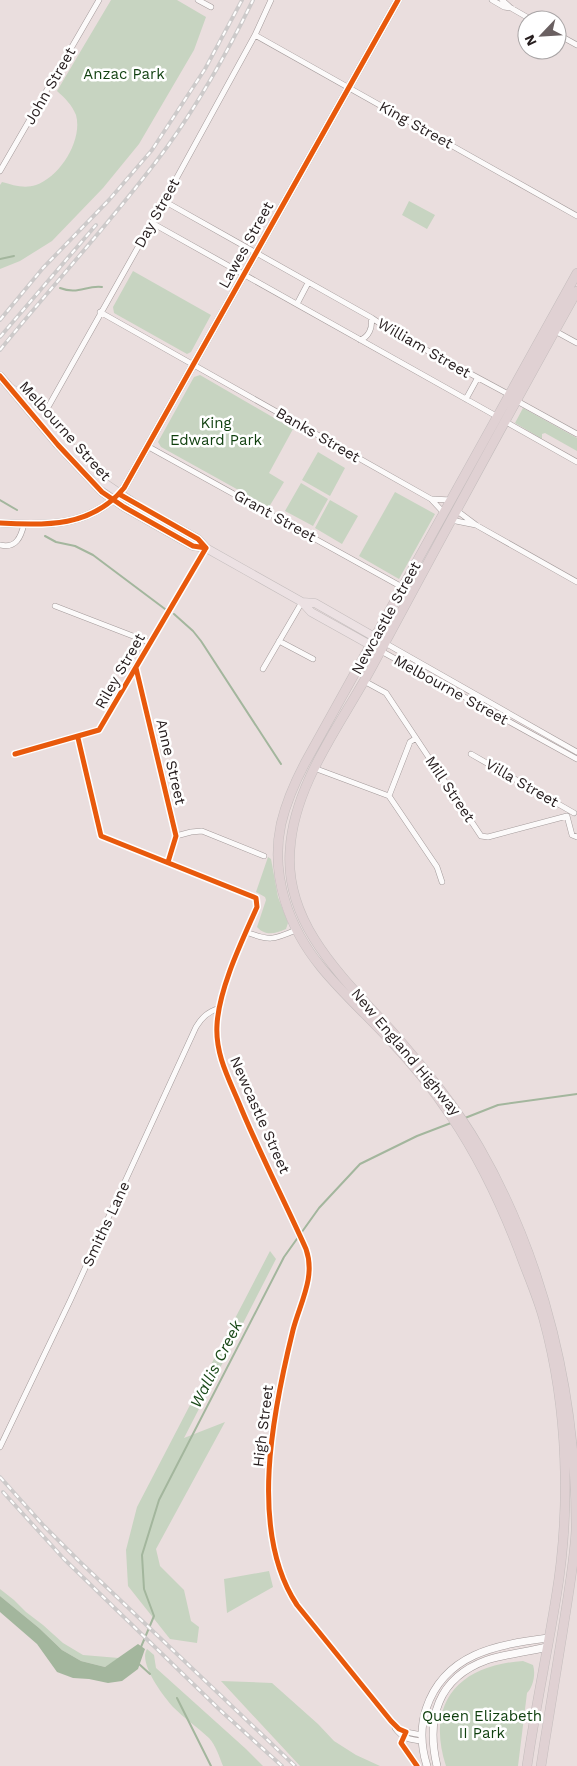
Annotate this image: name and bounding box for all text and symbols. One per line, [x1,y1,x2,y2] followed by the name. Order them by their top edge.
[517,10,567,60] north arrow
[521,32,540,49] text: N
[21,44,80,128] street label: John Street
[83,65,165,83] park label: Anzac Park
[376,97,457,153] street label: King Street
[131,175,184,251] street label: Day Street
[215,198,278,292] street label: Lawes Street
[374,314,474,382] street label: William Street
[16,377,115,485] street label: Melbourne Street
[273,404,364,467] street label: Banks Street
[170,414,263,449] park label: King Edward Park
[231,486,320,546] street label: Grant Street
[348,558,425,678] street label: Newcastle Street
[91,629,149,712] street label: Riley Street
[391,651,512,729] street label: Melbourne Street
[152,717,190,807] street label: Anne Street
[421,753,479,826] street label: Mill Street
[482,755,562,811] street label: Villa Street
[347,985,465,1120] street label: New England Highway
[226,1054,294,1177] street label: Newcastle Street
[78,1179,134,1269] street label: Smiths Lane
[186,1316,247,1411] water label: Wallis Creek
[249,1383,277,1468] street label: High Street
[422,1707,542,1742] park label: Queen Elizabeth II Park

